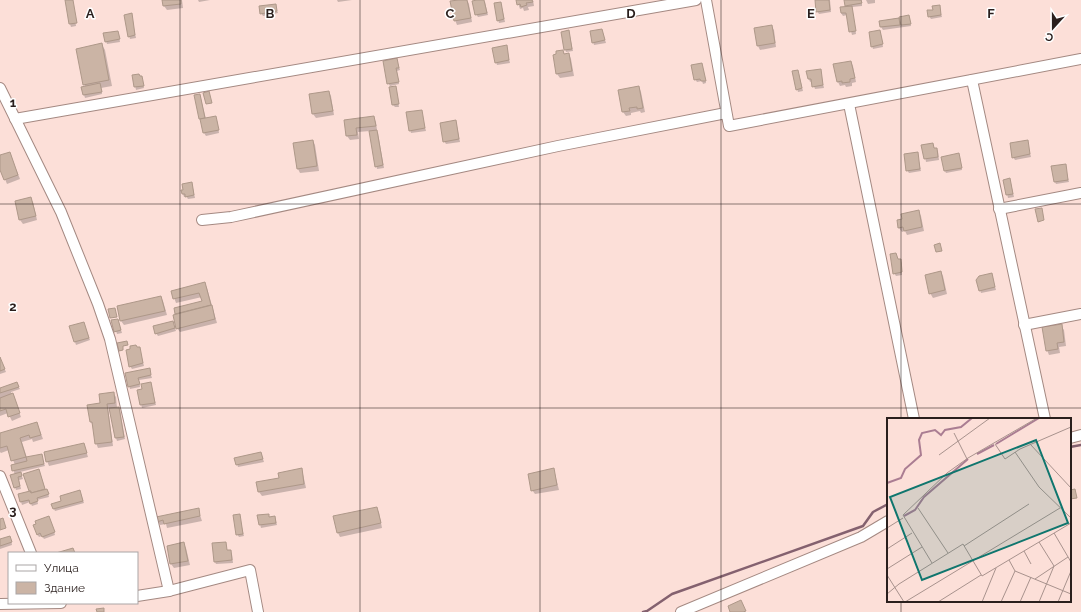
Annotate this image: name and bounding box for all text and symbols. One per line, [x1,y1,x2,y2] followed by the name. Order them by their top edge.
[86,6,95,21] text: A
[266,6,275,21] text: B
[446,6,455,21] text: C
[626,6,636,21] text: D
[807,6,815,21] text: E
[987,6,995,21] text: F
[1033,8,1073,48] north arrow
[1043,29,1055,44] text: С
[10,95,17,110] text: 1
[9,299,17,314] text: 2
[887,418,1071,602] inset map
[9,503,17,518] text: 3
[8,552,138,604] legend
[44,561,79,575] text: Улица
[44,581,85,595] text: Здание

